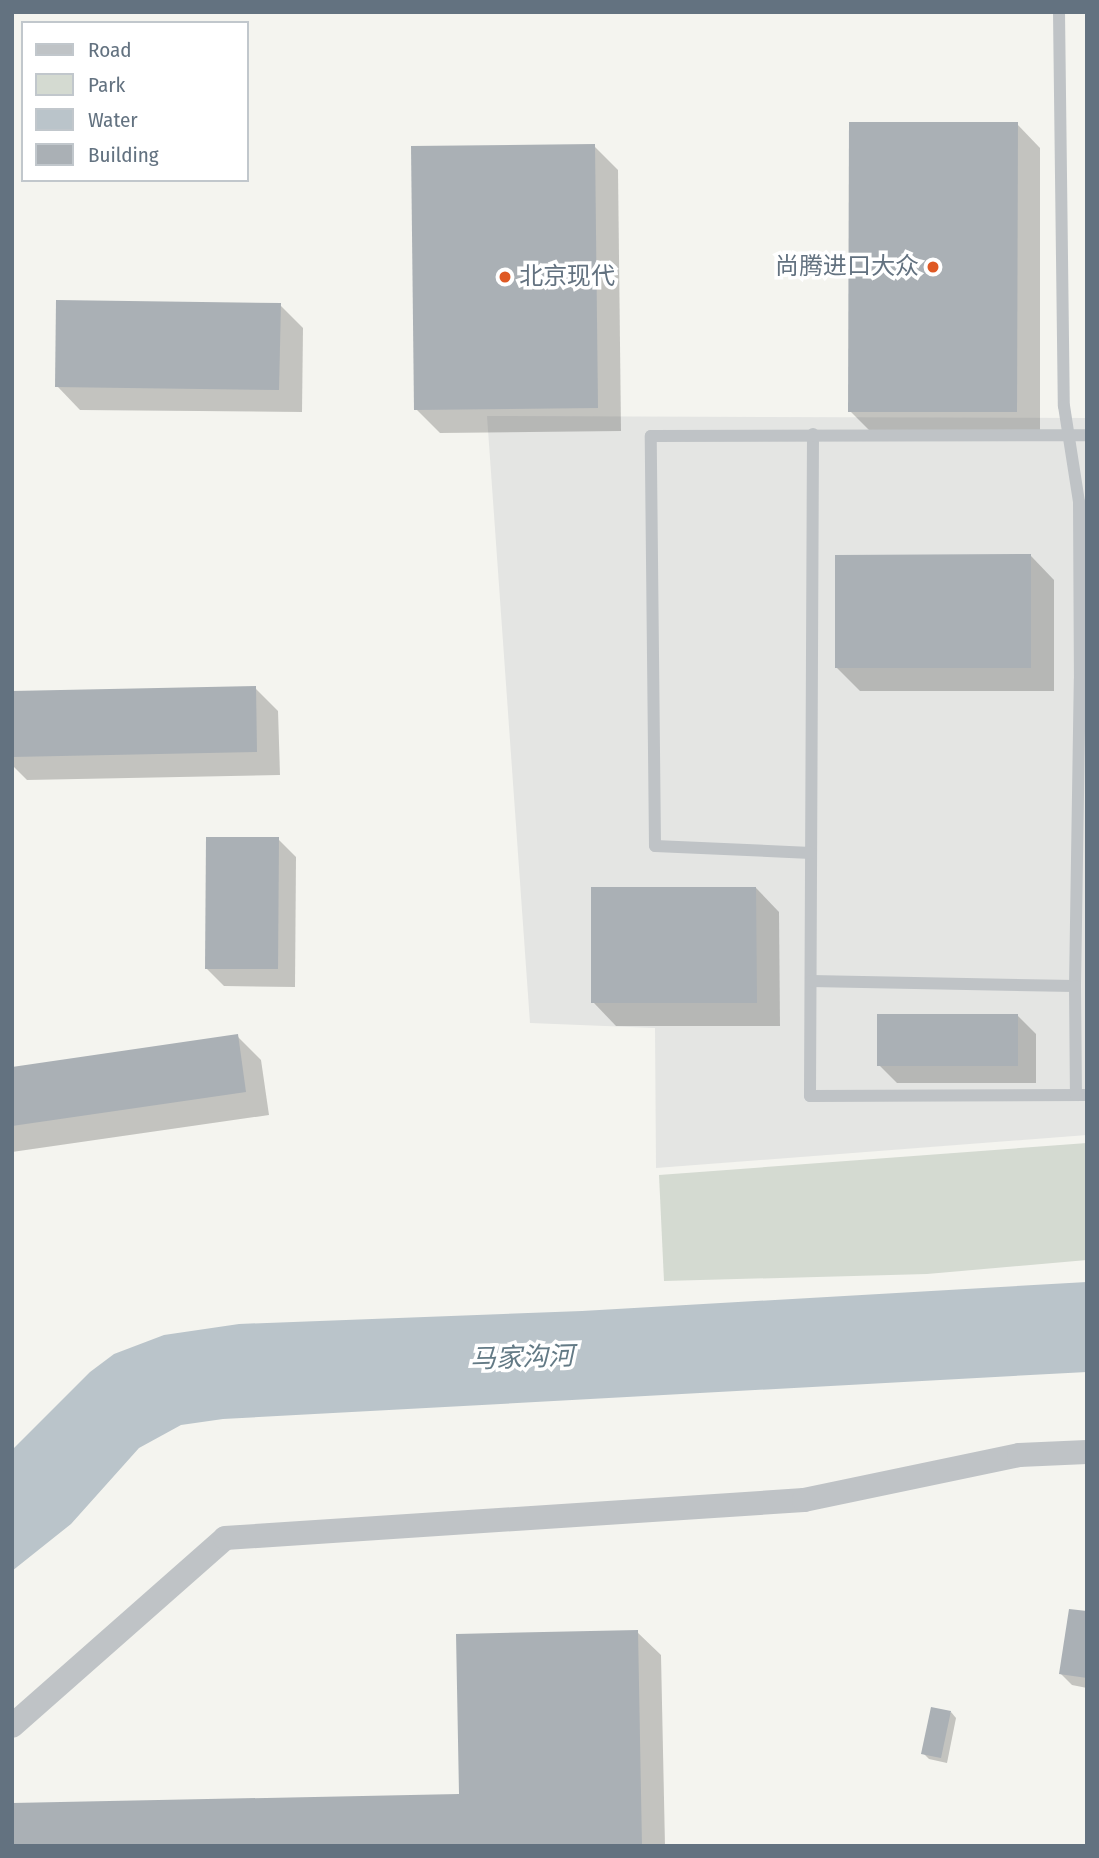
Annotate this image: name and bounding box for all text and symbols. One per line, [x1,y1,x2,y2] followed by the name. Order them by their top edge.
[21,21,248,182] legend
[88,37,132,63] text: Road
[88,72,125,98] text: Park
[88,107,138,133] text: Water
[88,142,159,168] text: Building
[775,253,919,281] place label: 尚腾进口大众
[925,259,941,275] marker: 尚腾进口大众
[519,263,615,291] place label: 北京现代
[497,269,513,285] marker: 北京现代
[469,1341,575,1375] water label: 马家沟河

